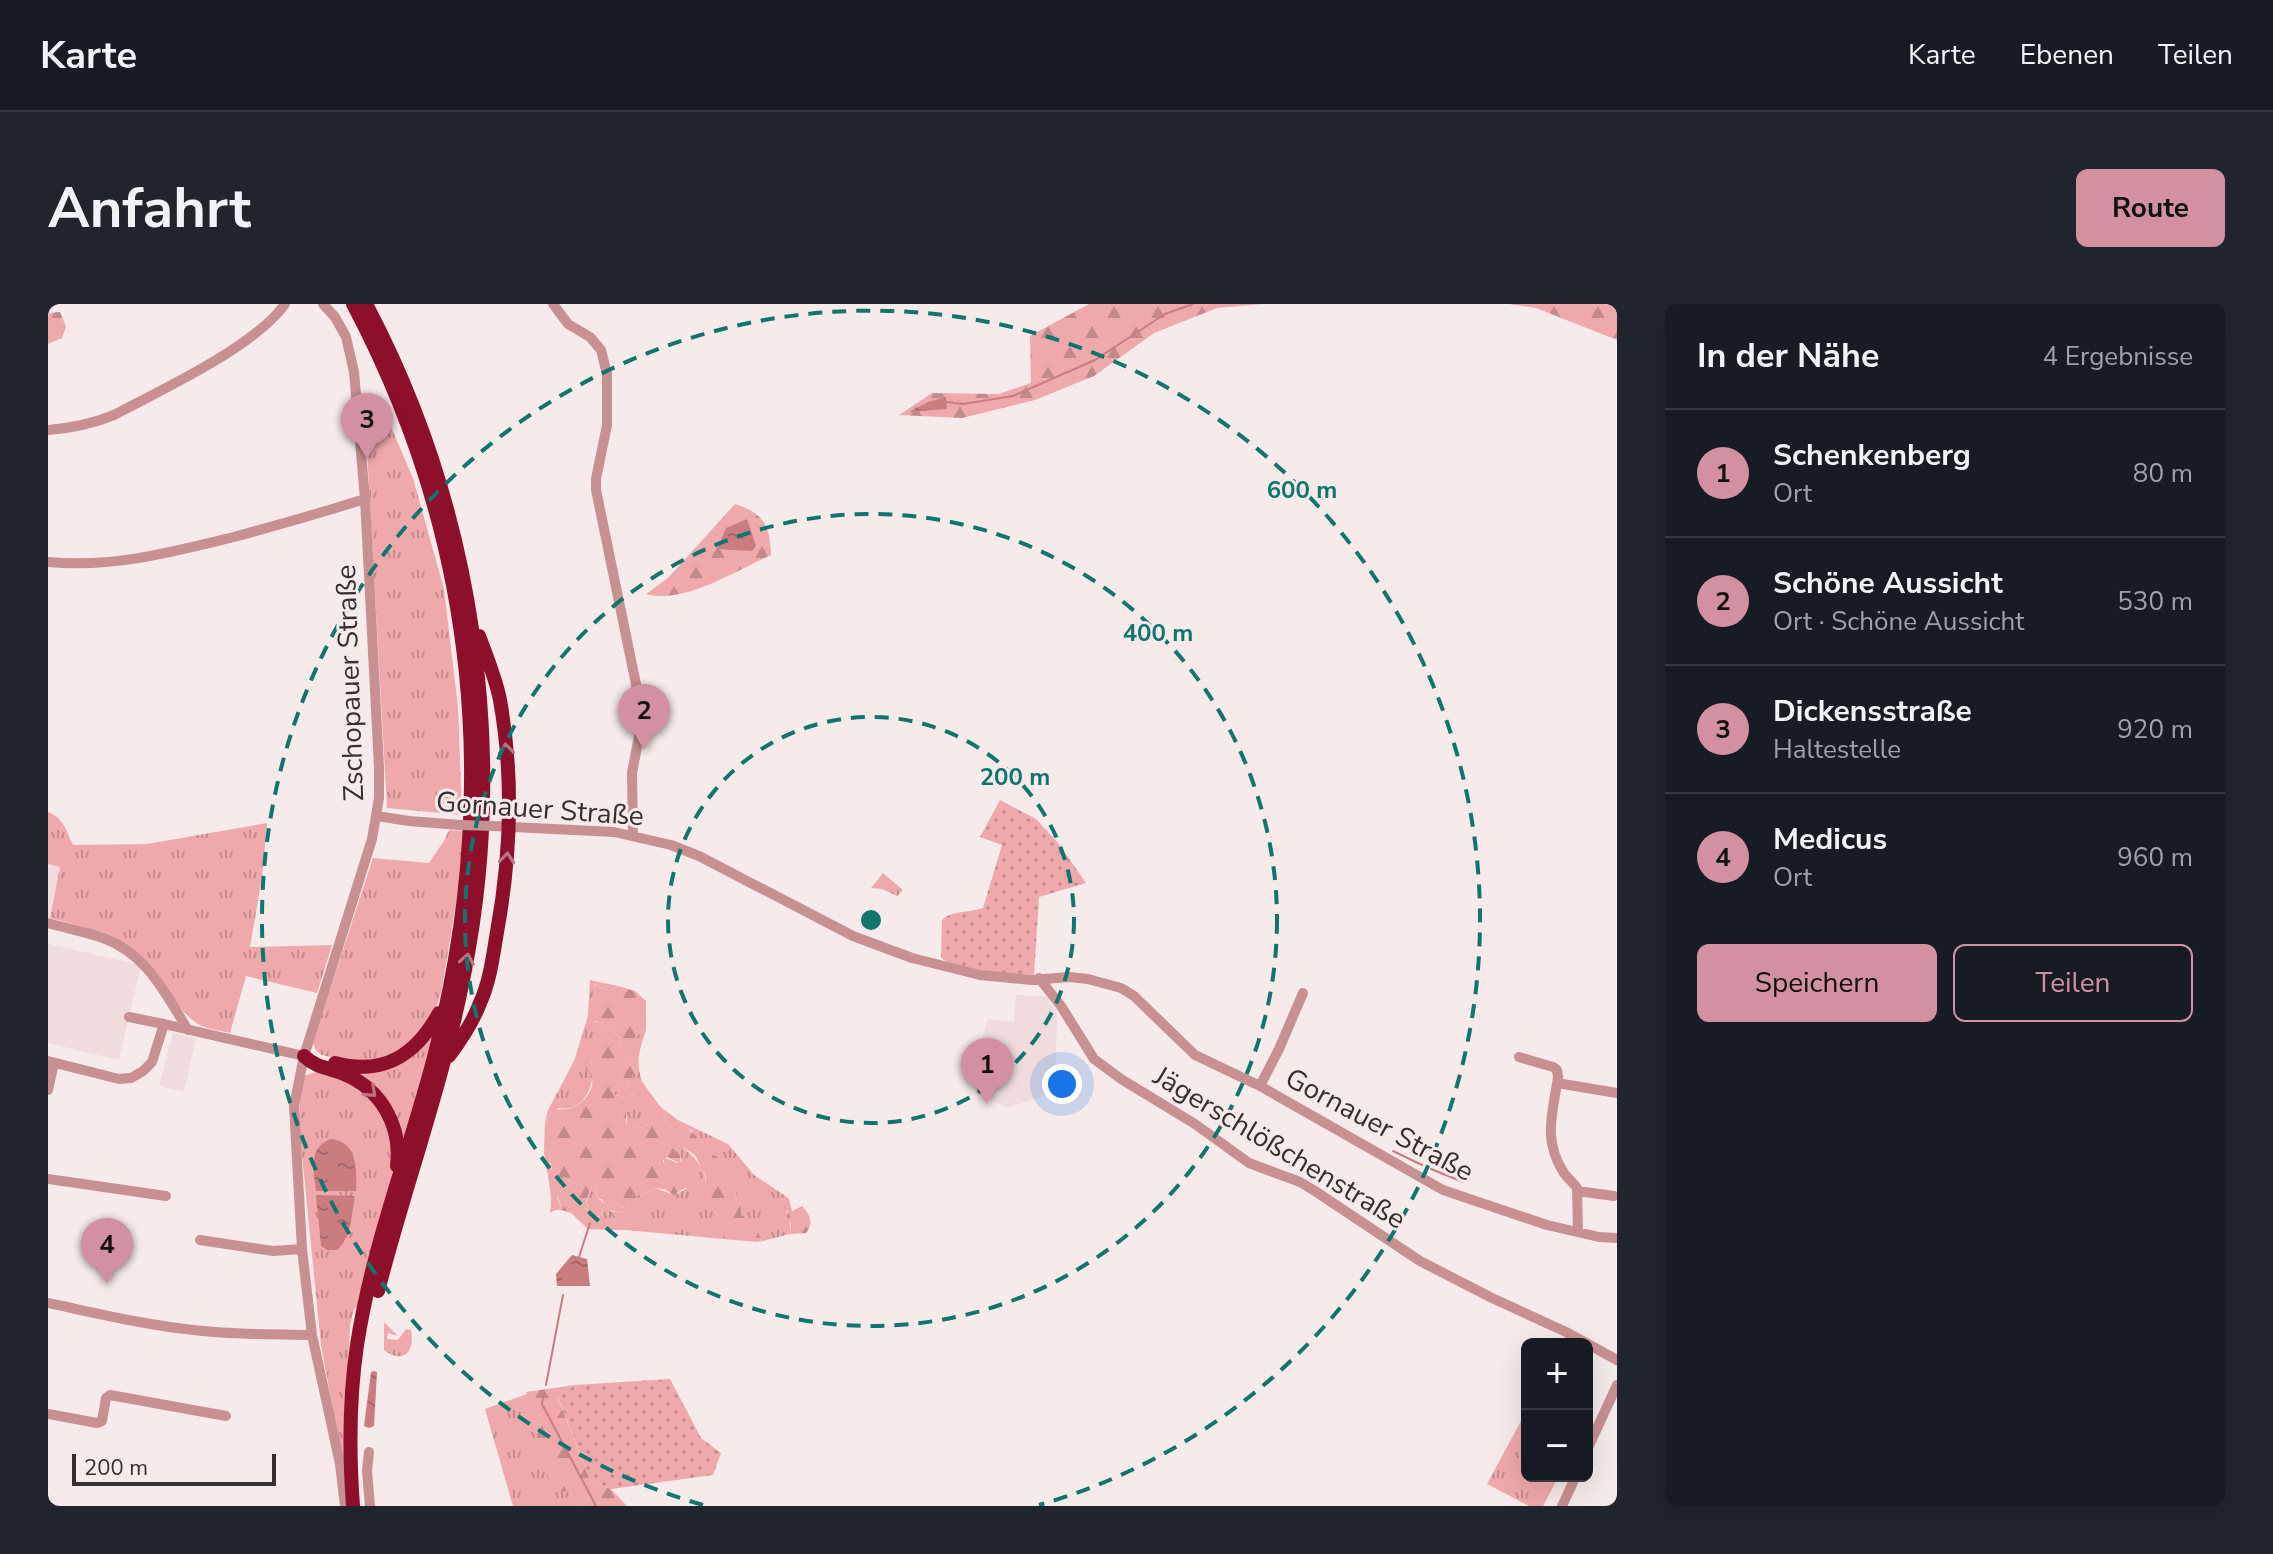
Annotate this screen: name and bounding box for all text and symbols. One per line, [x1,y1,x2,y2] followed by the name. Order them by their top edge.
[40,30,137,81] text: Karte
[1908,36,1976,74] text: Karte
[2020,36,2114,74] text: Ebenen
[2158,36,2233,74] text: Teilen
[2076,169,2225,247] button: Route
[48,170,251,247] text: Anfahrt
[1697,333,1879,379] text: In der Nähe
[2043,339,2193,374] text: 4 Ergebnisse
[341,393,393,459] pin: 3
[1773,435,1971,476] text: Schenkenberg
[1715,456,1731,491] text: 1
[2133,456,2193,491] text: 80 m
[1267,474,1337,506] text: 600 m
[1773,476,1812,511] text: Ort
[1773,563,2003,604] text: Schöne Aussicht
[327,564,373,802] street label: Zschopauer Straße
[1715,584,1731,619] text: 2
[2117,584,2193,619] text: 530 m
[1773,604,2024,639] text: Ort · Schöne Aussicht
[1123,617,1193,649] text: 400 m
[618,684,670,750] pin: 2
[1773,691,1972,732] text: Dickensstraße
[1715,712,1731,747] text: 3
[2117,712,2193,747] text: 920 m
[1773,732,1901,767] text: Haltestelle
[498,742,515,755] one-way arrow
[980,761,1050,793] text: 200 m
[435,783,645,835] street label: Gornauer Straße
[1773,819,1887,860] text: Medicus
[1715,840,1731,875] text: 4
[2117,840,2193,875] text: 960 m
[499,851,516,864] one-way arrow
[1773,860,1812,895] text: Ort
[857,906,885,934] centre of rings
[1697,944,1937,1022] button: Speichern
[1953,944,2193,1022] button: Teilen
[458,952,475,966] one-way arrow
[961,1038,1013,1104] pin: 1
[1145,1057,1413,1238] street label: Jägerschlößchenstraße
[1279,1059,1480,1191] street label: Gornauer Straße
[1042,1064,1082,1104] your location
[362,1083,376,1098] one-way arrow
[81,1218,133,1284] pin: 4
[1521,1338,1593,1482] map controls
[1521,1338,1593,1410] button: +
[1521,1410,1593,1482] button: −
[72,1450,276,1486] scale bar
[84,1453,148,1483] text: 200 m

